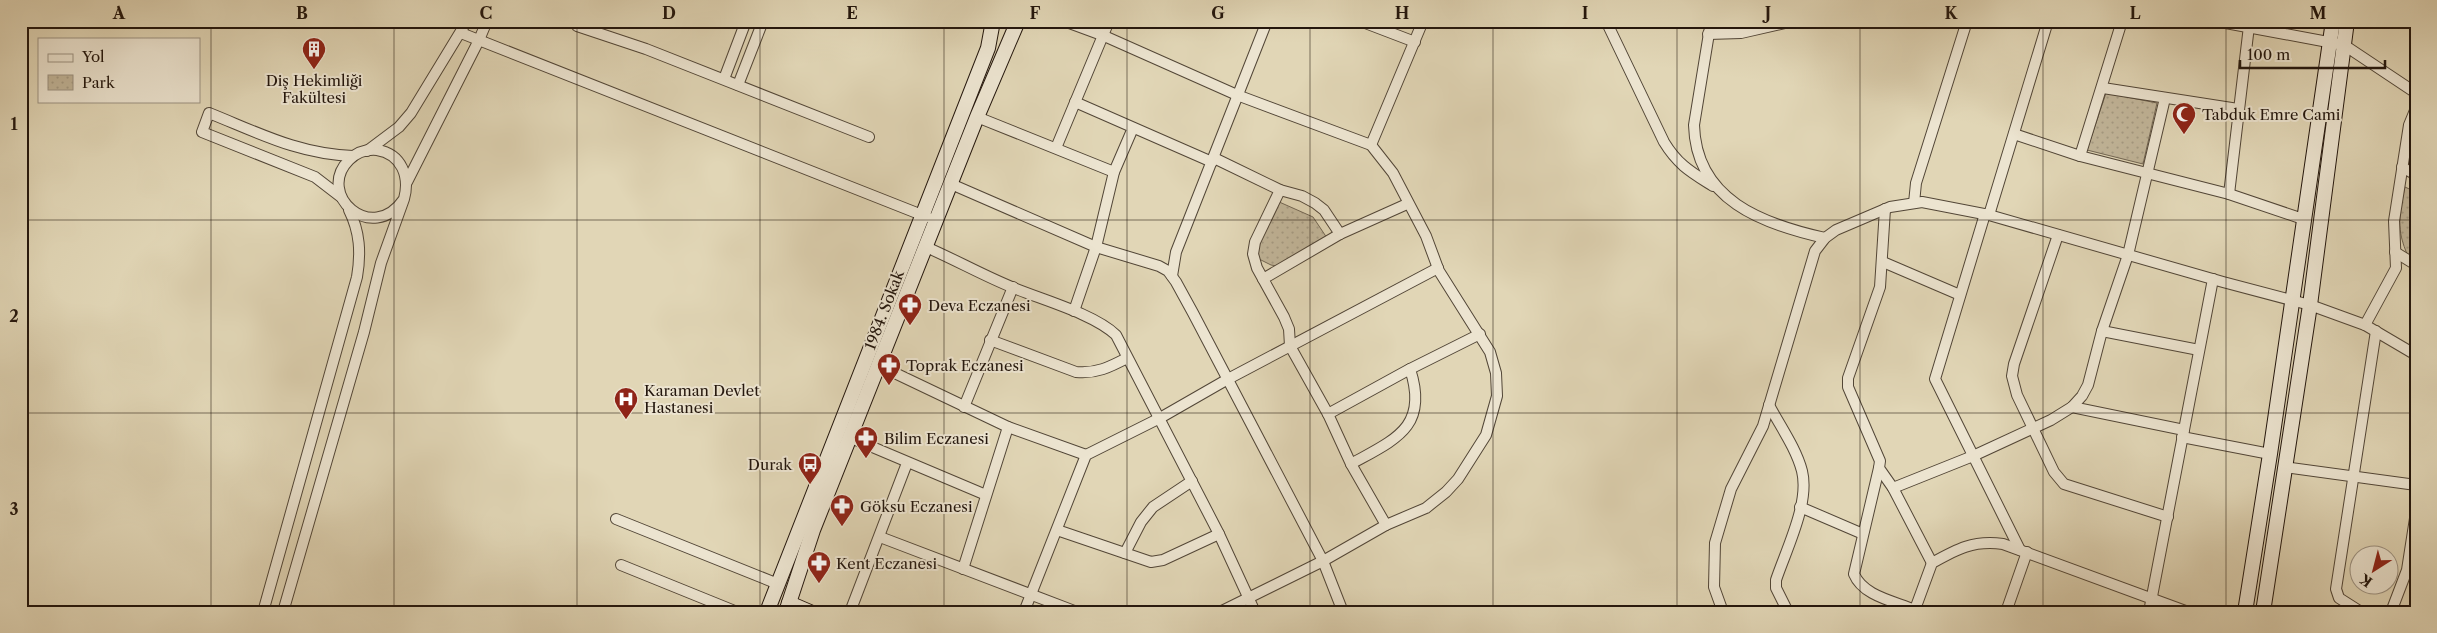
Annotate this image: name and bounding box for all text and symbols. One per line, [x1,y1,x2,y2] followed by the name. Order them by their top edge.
[112,3,126,23] text: A
[296,3,308,23] text: B
[480,3,492,23] text: C
[662,3,676,23] text: D
[846,3,858,23] text: E
[1030,3,1041,23] text: F
[1211,3,1225,23] text: G
[1395,3,1409,23] text: H
[1582,3,1589,23] text: I
[1762,3,1771,23] text: J
[1945,3,1959,23] text: K
[2129,3,2141,23] text: L
[2310,3,2327,23] text: M
[301,36,327,70] building icon: Diş Hekimliği Fakültesi
[38,38,200,102] legend
[2240,38,2384,70] scale bar
[2247,45,2290,64] text: 100 m
[81,47,105,66] text: Yol
[266,71,363,107] place label: Diş Hekimliği Fakültesi
[82,73,116,92] text: Park
[2171,101,2197,135] mosque icon: Tabduk Emre Cami
[2202,105,2341,124] place label: Tabduk Emre Cami
[10,114,18,134] text: 1
[860,266,908,352] street label: 1984. Sokak
[897,292,923,326] pharmacy icon: Deva Eczanesi
[928,296,1031,315] place label: Deva Eczanesi
[9,306,19,326] text: 2
[876,352,902,386] pharmacy icon: Toprak Eczanesi
[906,356,1024,375] place label: Toprak Eczanesi
[644,381,760,417] place label: Karaman Devlet Hastanesi
[613,386,639,420] hospital icon: Karaman Devlet Hastanesi
[853,425,879,459] pharmacy icon: Bilim Eczanesi
[884,429,989,448] place label: Bilim Eczanesi
[797,451,823,485] bus stop icon: Durak
[748,455,793,474] place label: Durak
[829,493,855,527] pharmacy icon: Göksu Eczanesi
[860,497,973,516] place label: Göksu Eczanesi
[9,499,19,519] text: 3
[2350,546,2400,596] north arrow
[806,550,832,584] pharmacy icon: Kent Eczanesi
[836,554,938,573] place label: Kent Eczanesi
[2356,569,2376,591] text: K

